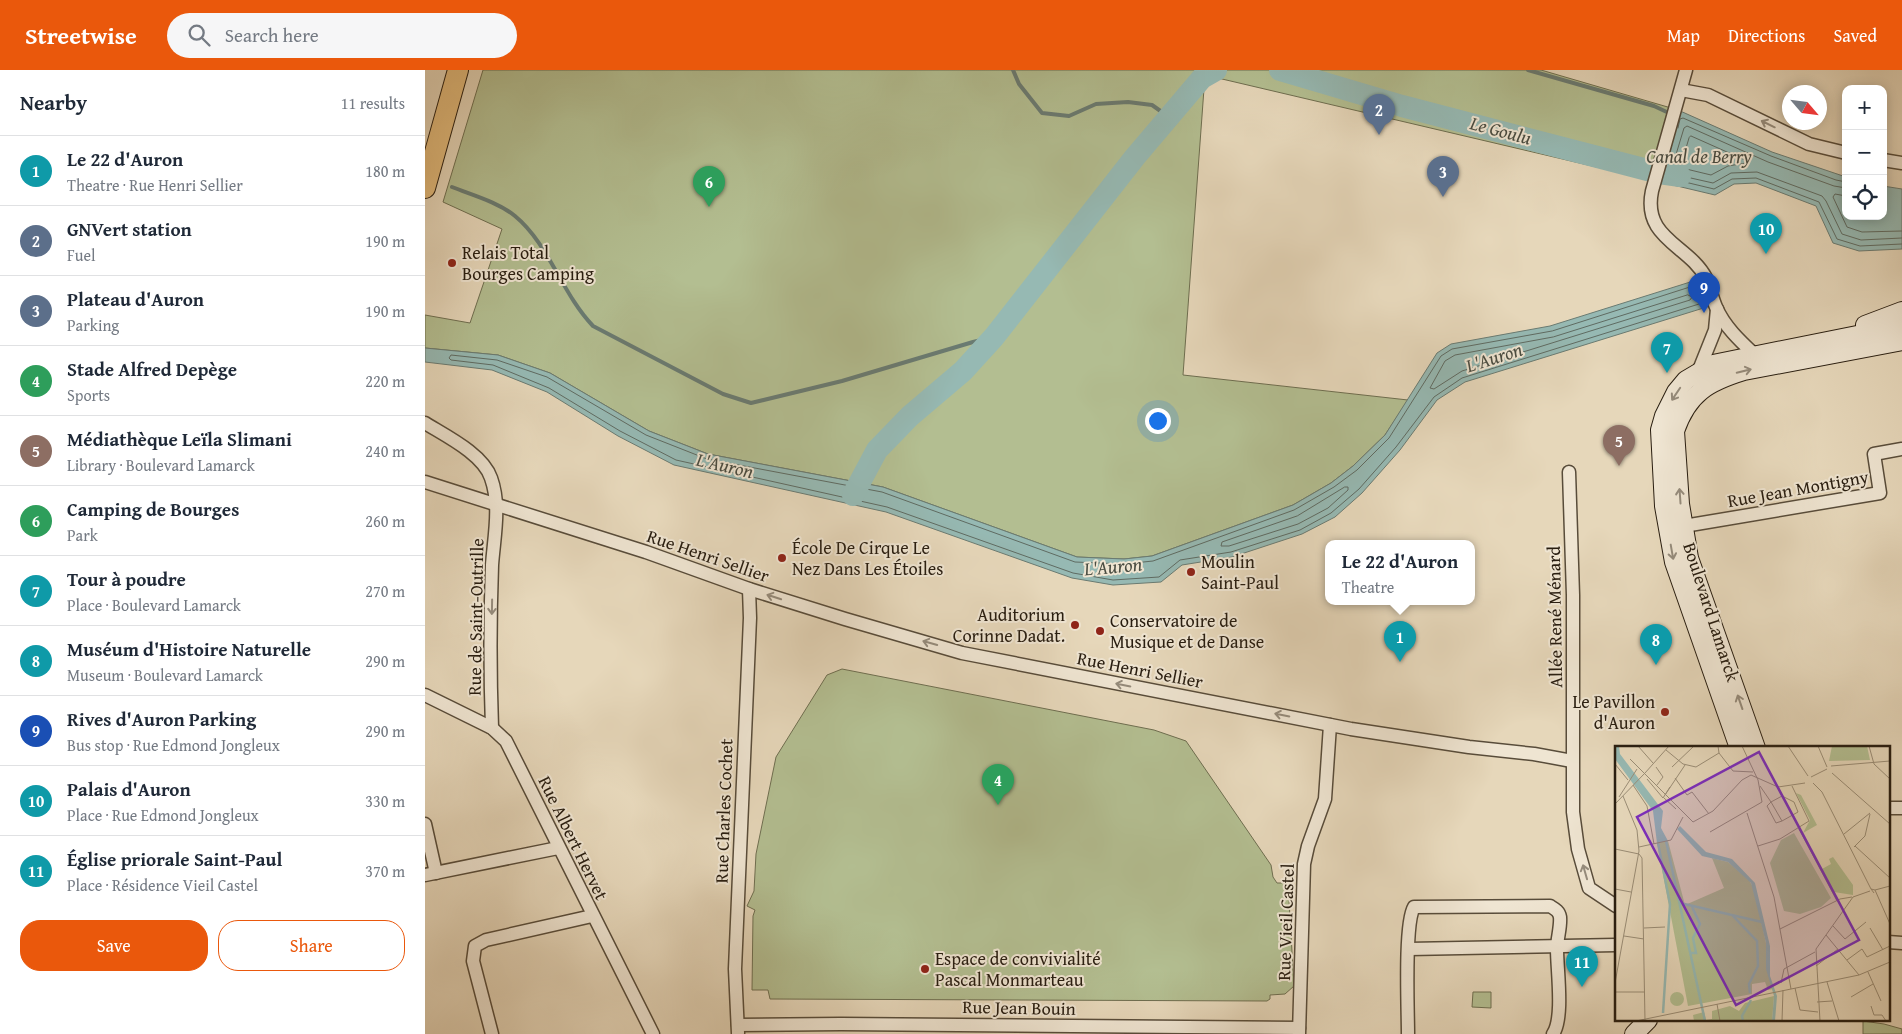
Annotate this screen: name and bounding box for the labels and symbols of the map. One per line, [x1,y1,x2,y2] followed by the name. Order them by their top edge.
[1782,85,1827,130] north arrow
[1363,94,1395,135] pin: 2
[1466,108,1535,152] water label: Le Goulu
[1761,119,1776,128] one-way arrow
[1646,142,1752,170] water label: Canal de Berry
[1427,156,1459,197] pin: 3
[693,166,725,207] pin: 6
[1750,213,1782,254] pin: 10
[462,239,594,287] place label: Relais Total Bourges Camping
[446,257,458,269] marker: Relais Total Bourges Camping
[1688,272,1720,313] pin: 9
[1651,332,1683,373] pin: 7
[1461,335,1526,380] water label: L'Auron
[1736,366,1752,375] one-way arrow
[1670,387,1681,401] one-way arrow
[1145,408,1171,434] your location
[1603,425,1635,466] pin: 5
[693,445,757,485] water label: L'Auron
[1725,463,1871,514] street label: Rue Jean Montigny
[1675,488,1684,504] one-way arrow
[643,522,773,589] street label: Rue Henri Sellier
[792,534,943,582] place label: École De Cirque Le Nez Dans Les Étoiles
[461,538,490,696] street label: Rue de Saint-Outrille
[1676,539,1747,686] street label: Boulevard Lamarck
[1668,544,1678,560] one-way arrow
[1540,545,1569,688] street label: Allée René Ménard
[1201,548,1279,596] place label: Moulin Saint-Paul
[1082,549,1143,583] water label: L'Auron
[776,552,788,564] marker: École De Cirque Le Nez Dans Les Étoiles
[1185,566,1197,578] marker: Moulin Saint-Paul
[766,591,782,601] one-way arrow
[487,598,497,615] one-way arrow
[953,601,1065,649] place label: Auditorium Corinne Dadat.
[1110,607,1264,655] place label: Conservatoire de Musique et de Danse
[1069,619,1081,631] marker: Auditorium Corinne Dadat.
[1384,621,1416,662] pin: 1
[1640,624,1672,665] pin: 8
[1094,625,1106,637] marker: Conservatoire de Musique et de Danse
[922,638,938,648] one-way arrow
[1075,644,1206,695] street label: Rue Henri Sellier
[1115,679,1131,689] one-way arrow
[1572,688,1655,736] place label: Le Pavillon d'Auron
[1735,695,1744,710] one-way arrow
[1659,706,1671,718] marker: Le Pavillon d'Auron
[1275,710,1291,720] one-way arrow
[707,738,740,884] street label: Rue Charles Cochet
[1615,746,1889,1022] inset map
[982,764,1014,805] pin: 4
[532,771,615,905] street label: Rue Albert Hervet
[1270,863,1301,981] street label: Rue Vieil Castel
[1579,864,1589,880] one-way arrow
[935,945,1101,993] place label: Espace de convivialité Pascal Monmarteau
[1566,946,1598,987] pin: 11
[919,963,931,975] marker: Espace de convivialité Pascal Monmarteau
[962,993,1076,1022] street label: Rue Jean Bouin

